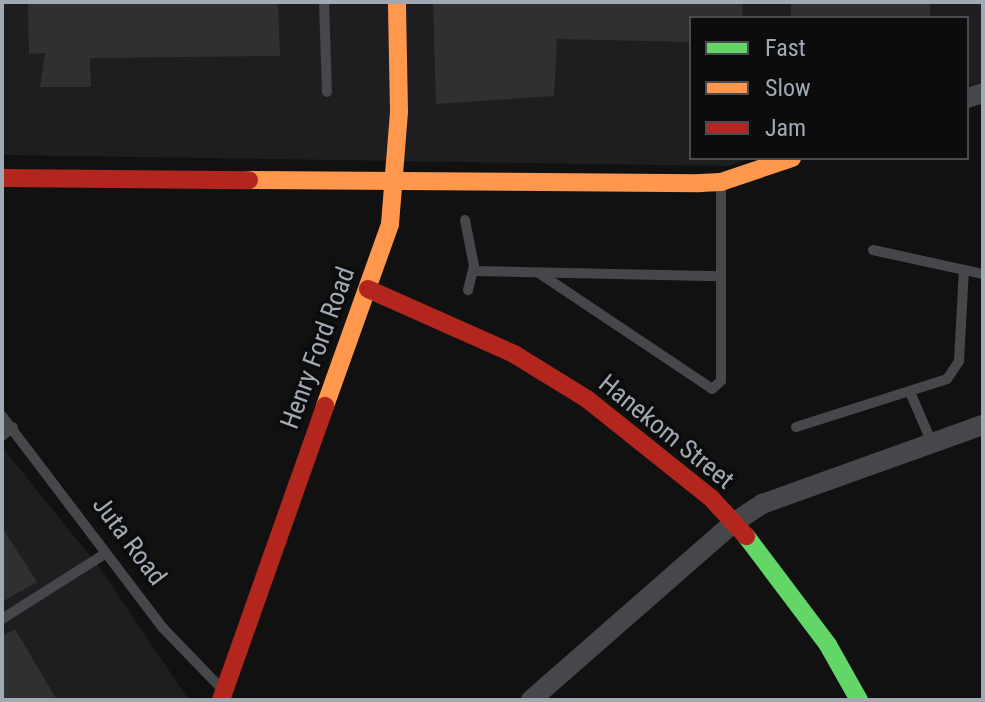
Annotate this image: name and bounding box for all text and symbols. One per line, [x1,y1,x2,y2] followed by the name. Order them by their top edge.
[689,16,969,160] legend
[765,34,806,62] text: Fast
[765,74,811,102] text: Slow
[765,114,806,142] text: Jam
[274,263,362,433] street label: Henry Ford Road
[592,368,740,496] street label: Hanekom Street
[85,490,173,592] street label: Juta Road

